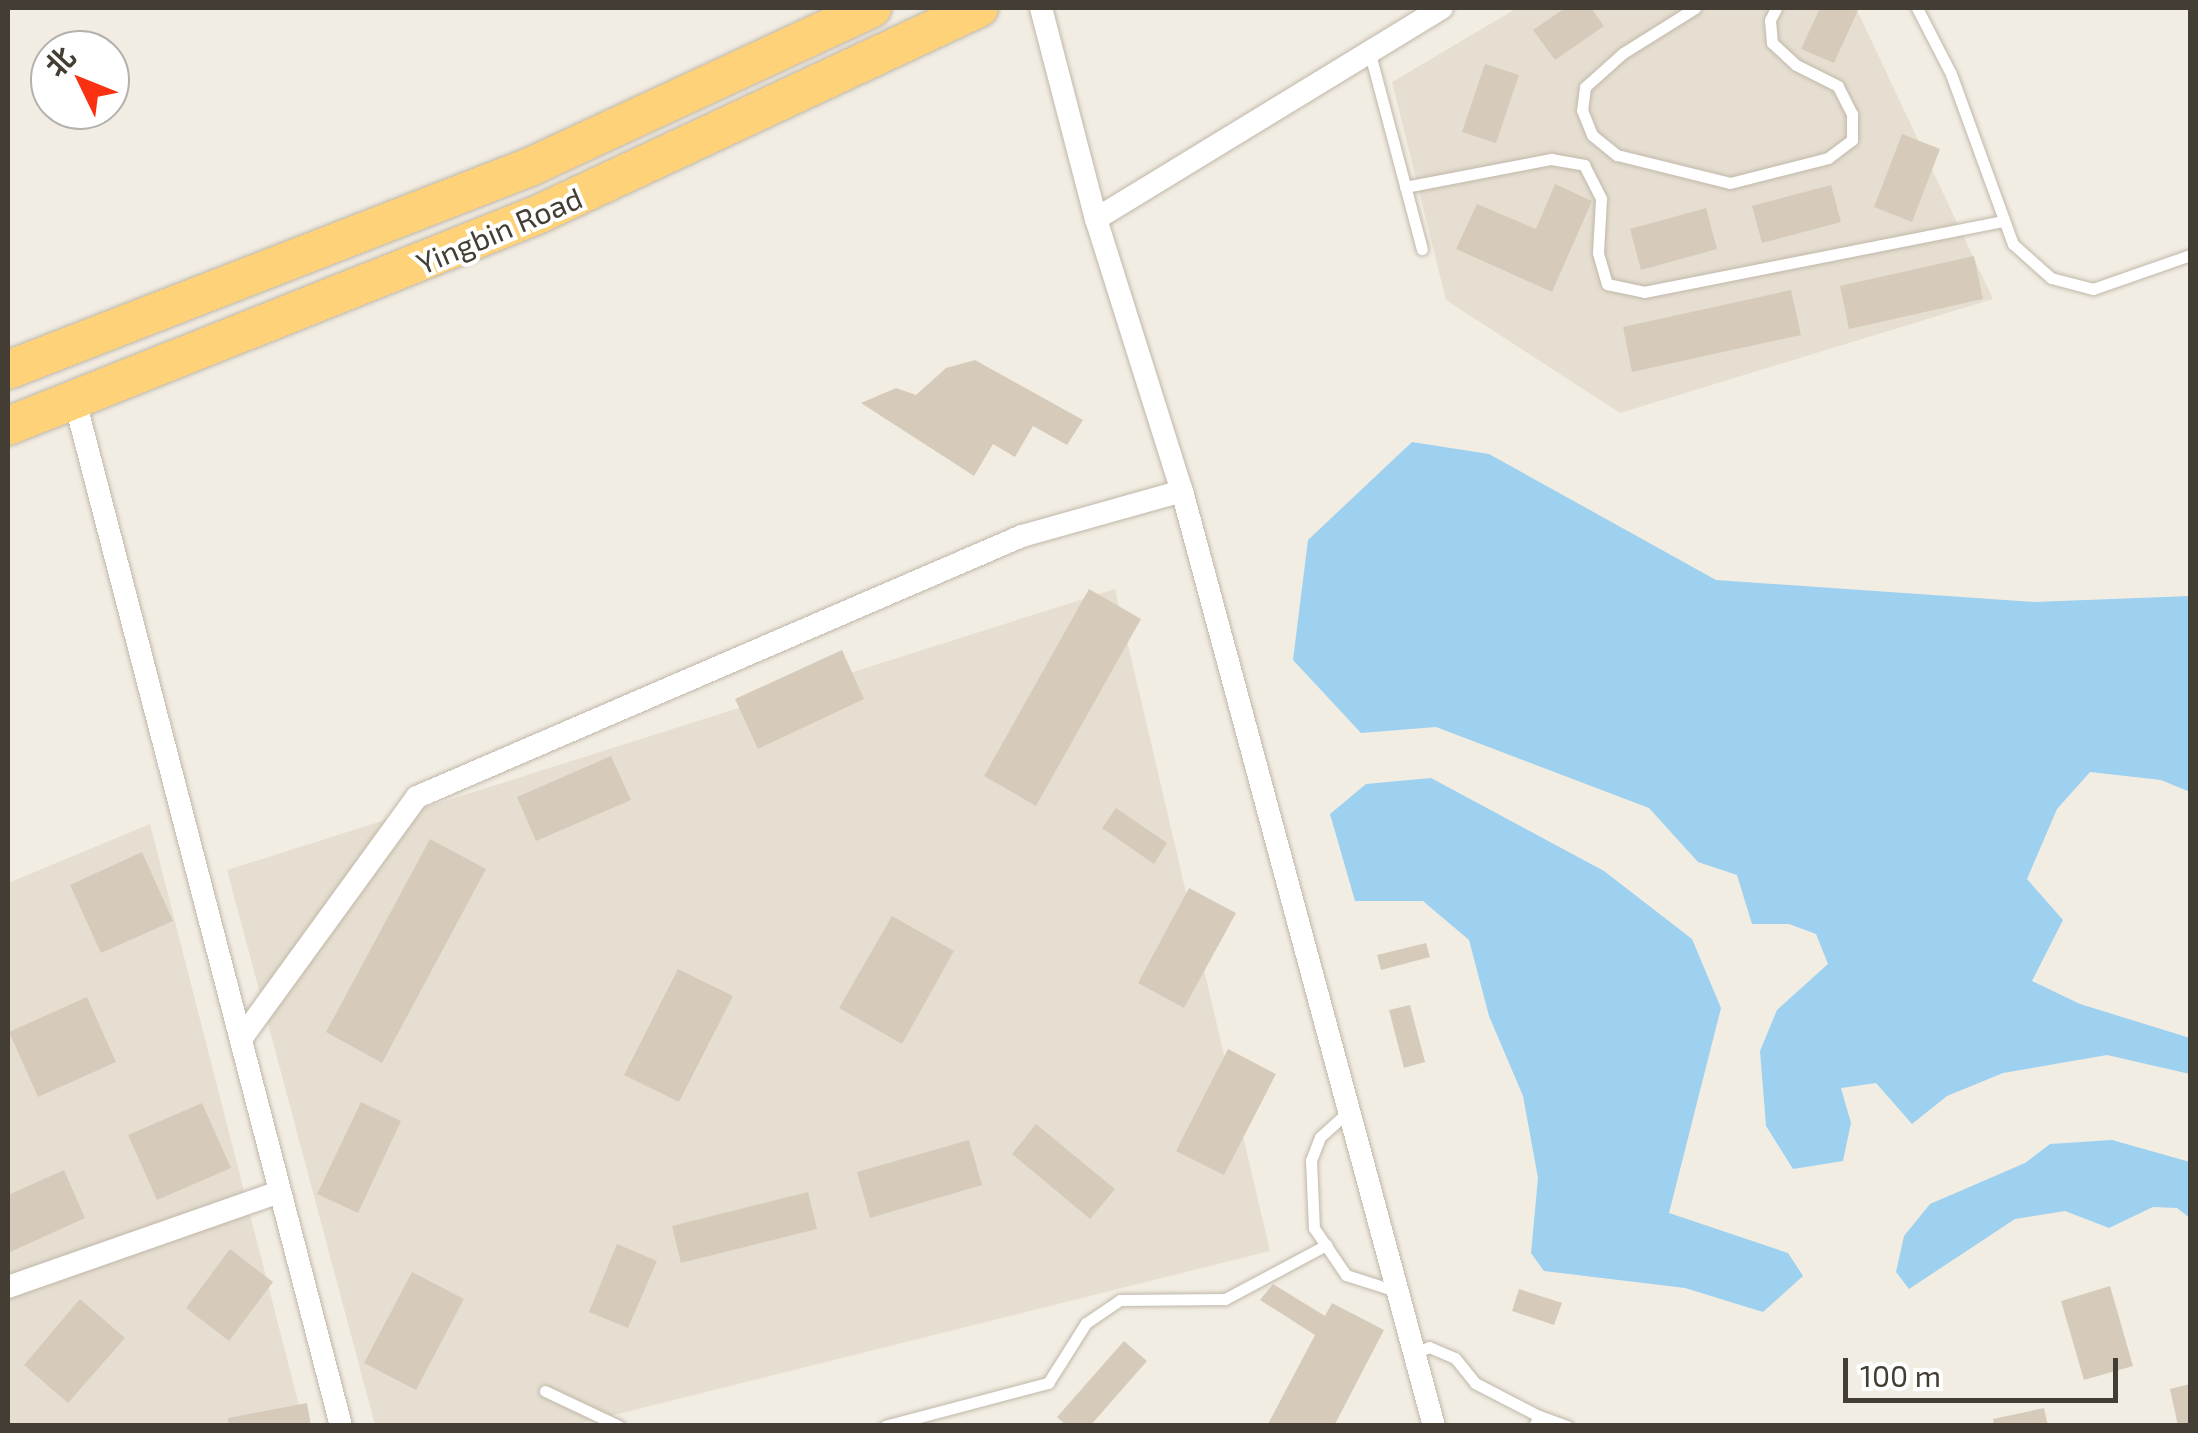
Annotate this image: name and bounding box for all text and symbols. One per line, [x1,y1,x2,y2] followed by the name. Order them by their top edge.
[30,30,130,130] north arrow
[38,39,82,83] text: 北
[411,179,587,281] street label: Yingbin Road
[1848,1338,2123,1400] scale bar
[1860,1357,1941,1393] text: 100 m

